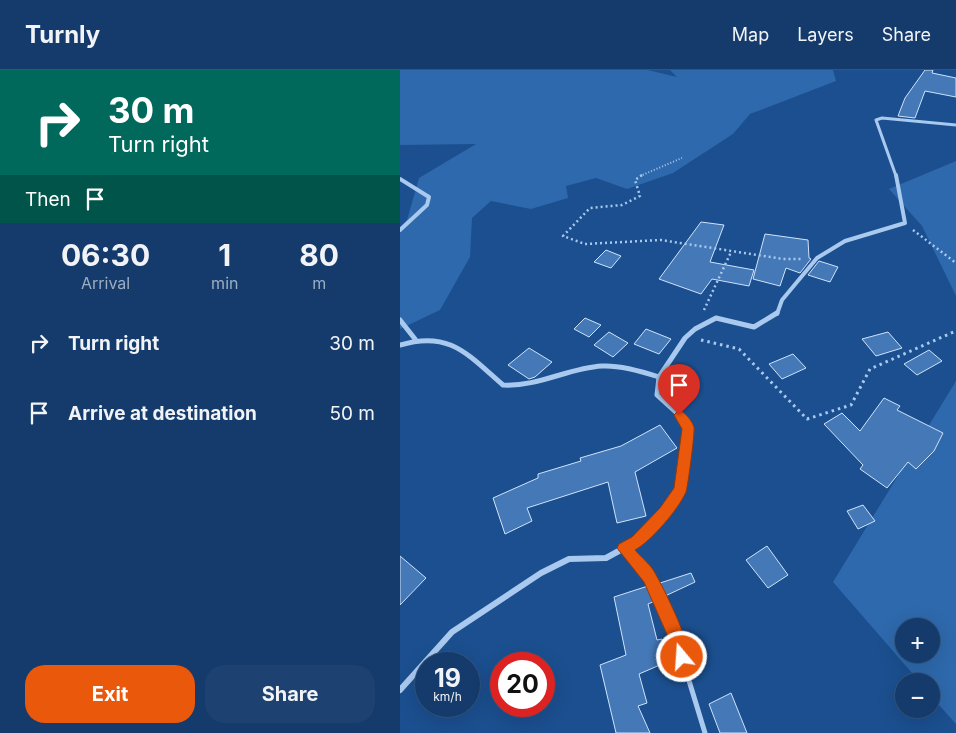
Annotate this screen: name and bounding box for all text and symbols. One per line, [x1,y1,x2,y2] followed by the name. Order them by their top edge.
[25,20,100,49] text: Turnly
[732,24,769,45] text: Map
[797,24,854,45] text: Layers
[882,24,931,45] text: Share
[108,89,194,131] text: 30 m
[25,90,90,155] icon: right
[108,131,209,157] text: Turn right
[81,185,109,213] icon: arrive
[25,188,71,211] text: Then
[61,237,150,273] text: 06:30
[218,237,231,273] text: 1
[299,237,339,273] text: 80
[81,273,130,293] text: Arrival
[211,273,238,293] text: min
[312,273,326,293] text: m
[25,329,53,357] icon: right
[68,332,159,355] text: Turn right
[329,332,375,355] text: 30 m
[658,364,700,415] pin
[665,371,693,399] icon: arrive
[25,399,53,427] icon: arrive
[68,402,257,425] text: Arrive at destination
[329,402,375,425] text: 50 m
[895,618,940,718] map controls
[895,618,940,663] button: +
[655,630,707,682] position arrow
[490,652,555,717] speed limit sign: 20
[434,663,461,693] text: 19
[25,665,195,723] button: Exit
[205,665,375,723] button: Share
[895,673,940,718] button: −
[433,689,462,704] text: km/h

